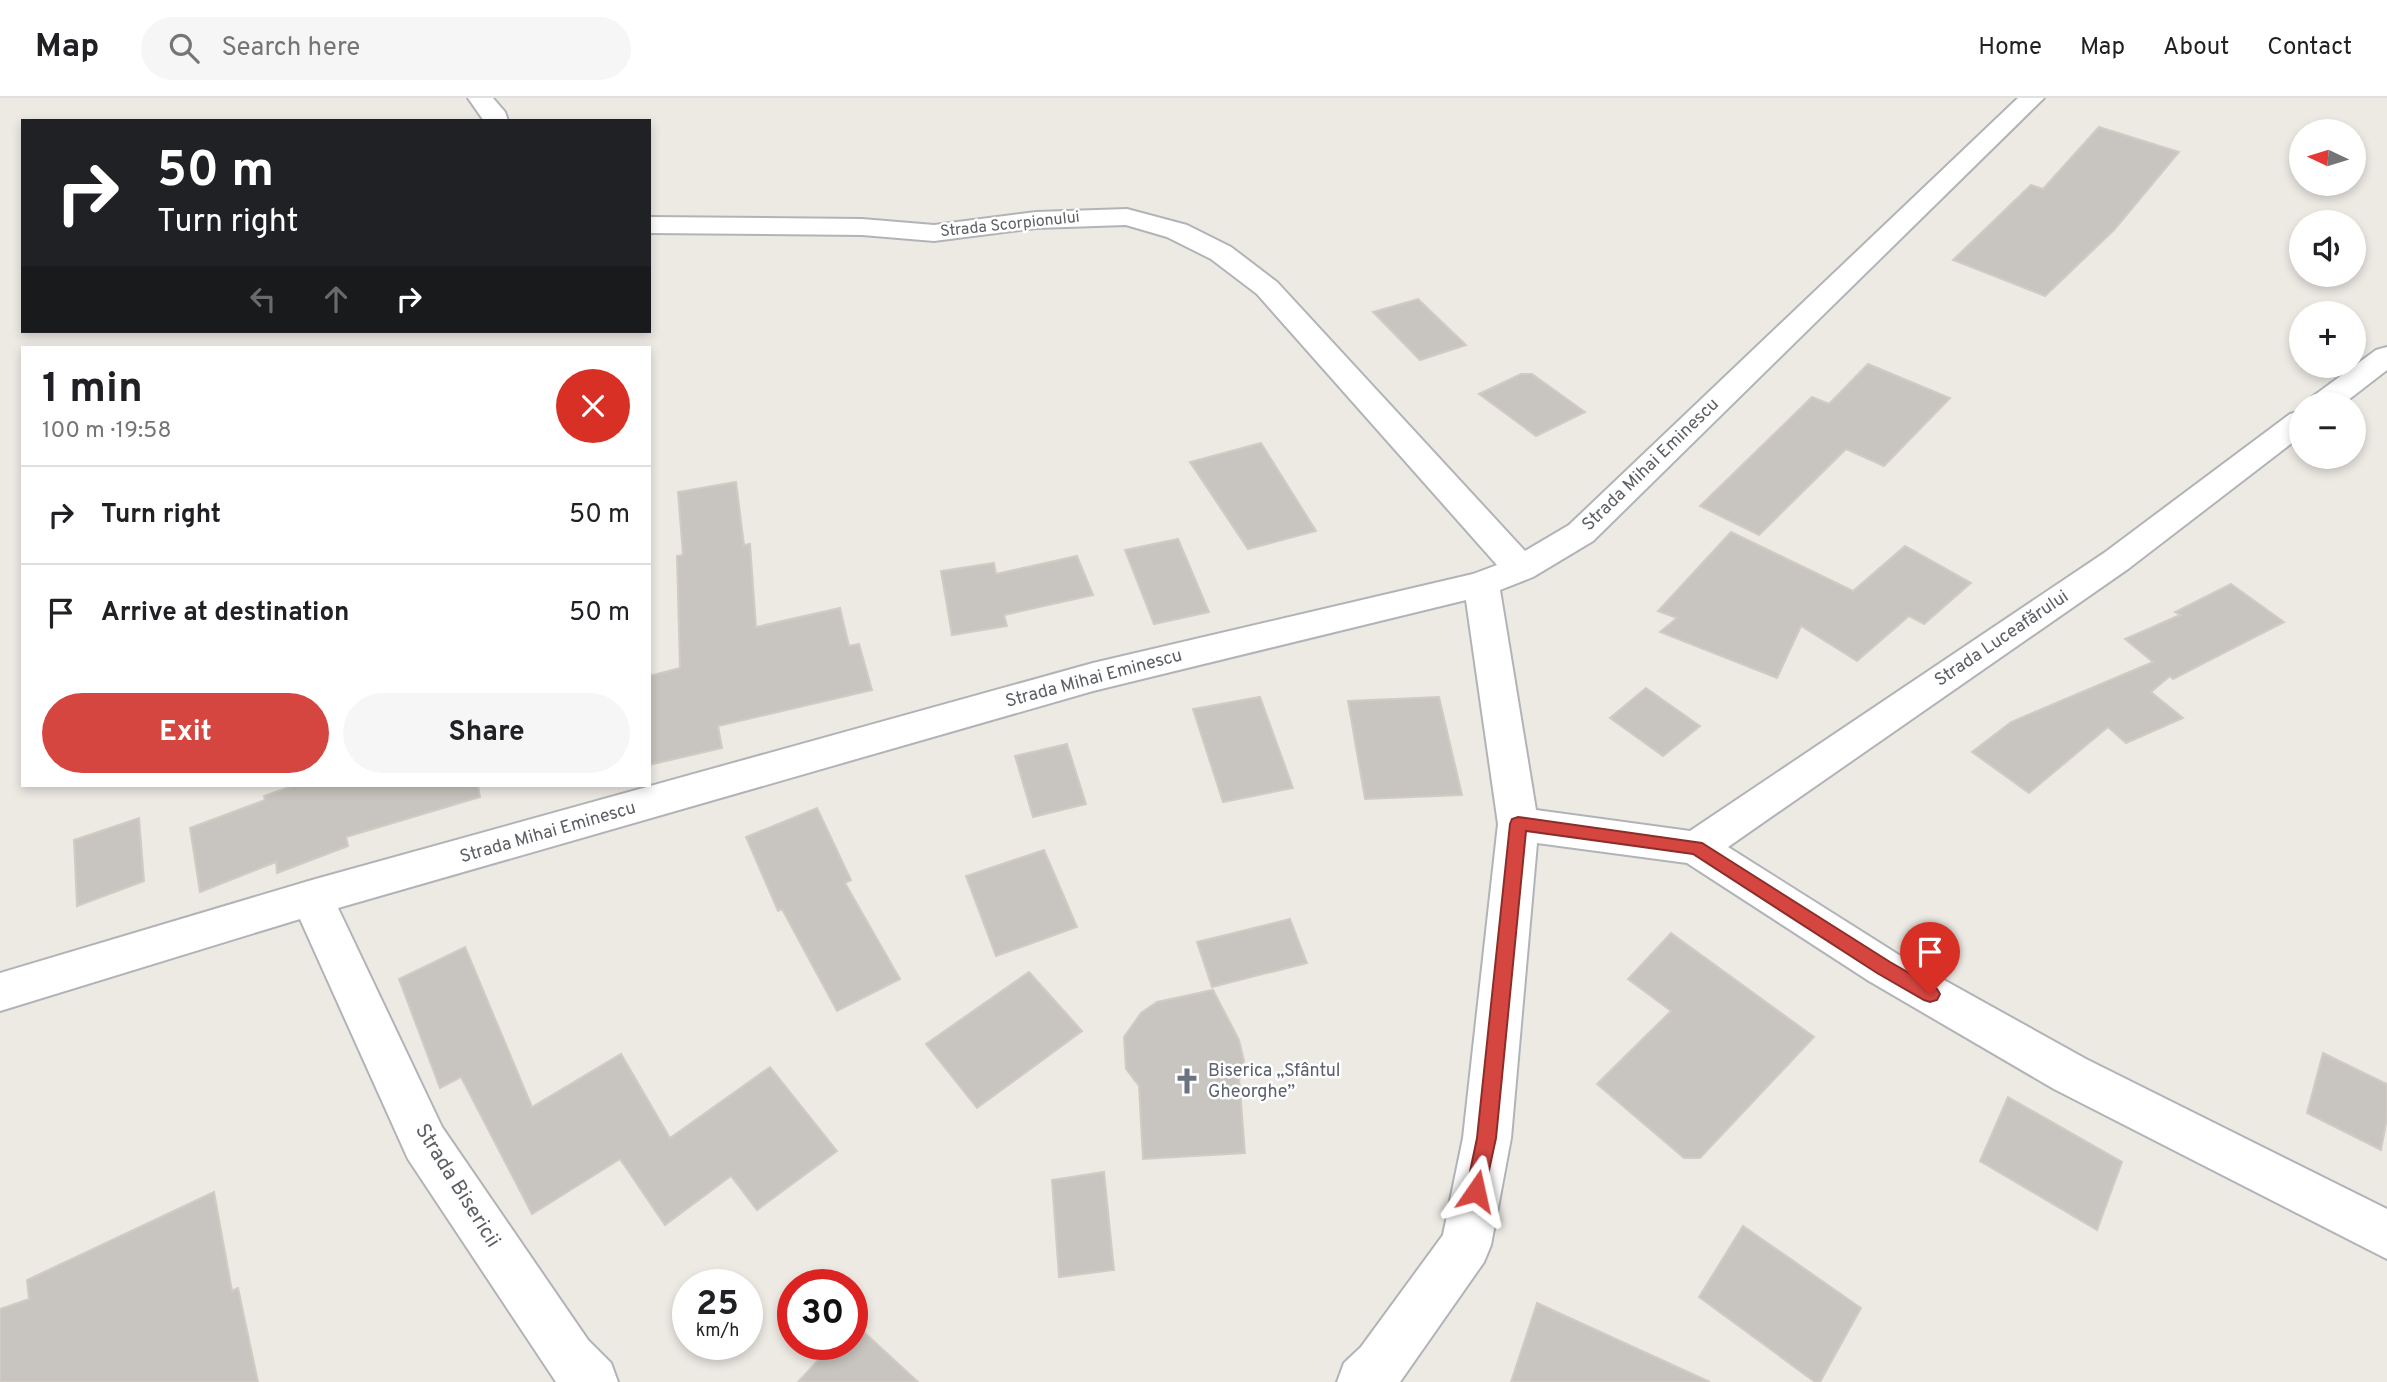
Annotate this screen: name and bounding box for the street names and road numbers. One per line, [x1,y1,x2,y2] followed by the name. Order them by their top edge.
[939,208,1081,242] street label: Strada Scorpionului
[1578,393,1724,537] street label: Strada Mihai Eminescu
[1930,586,2074,692] street label: Strada Luceafărului
[1003,644,1185,714] street label: Strada Mihai Eminescu
[457,797,639,869] street label: Strada Mihai Eminescu
[408,1119,506,1253] street label: Strada Bisericii

